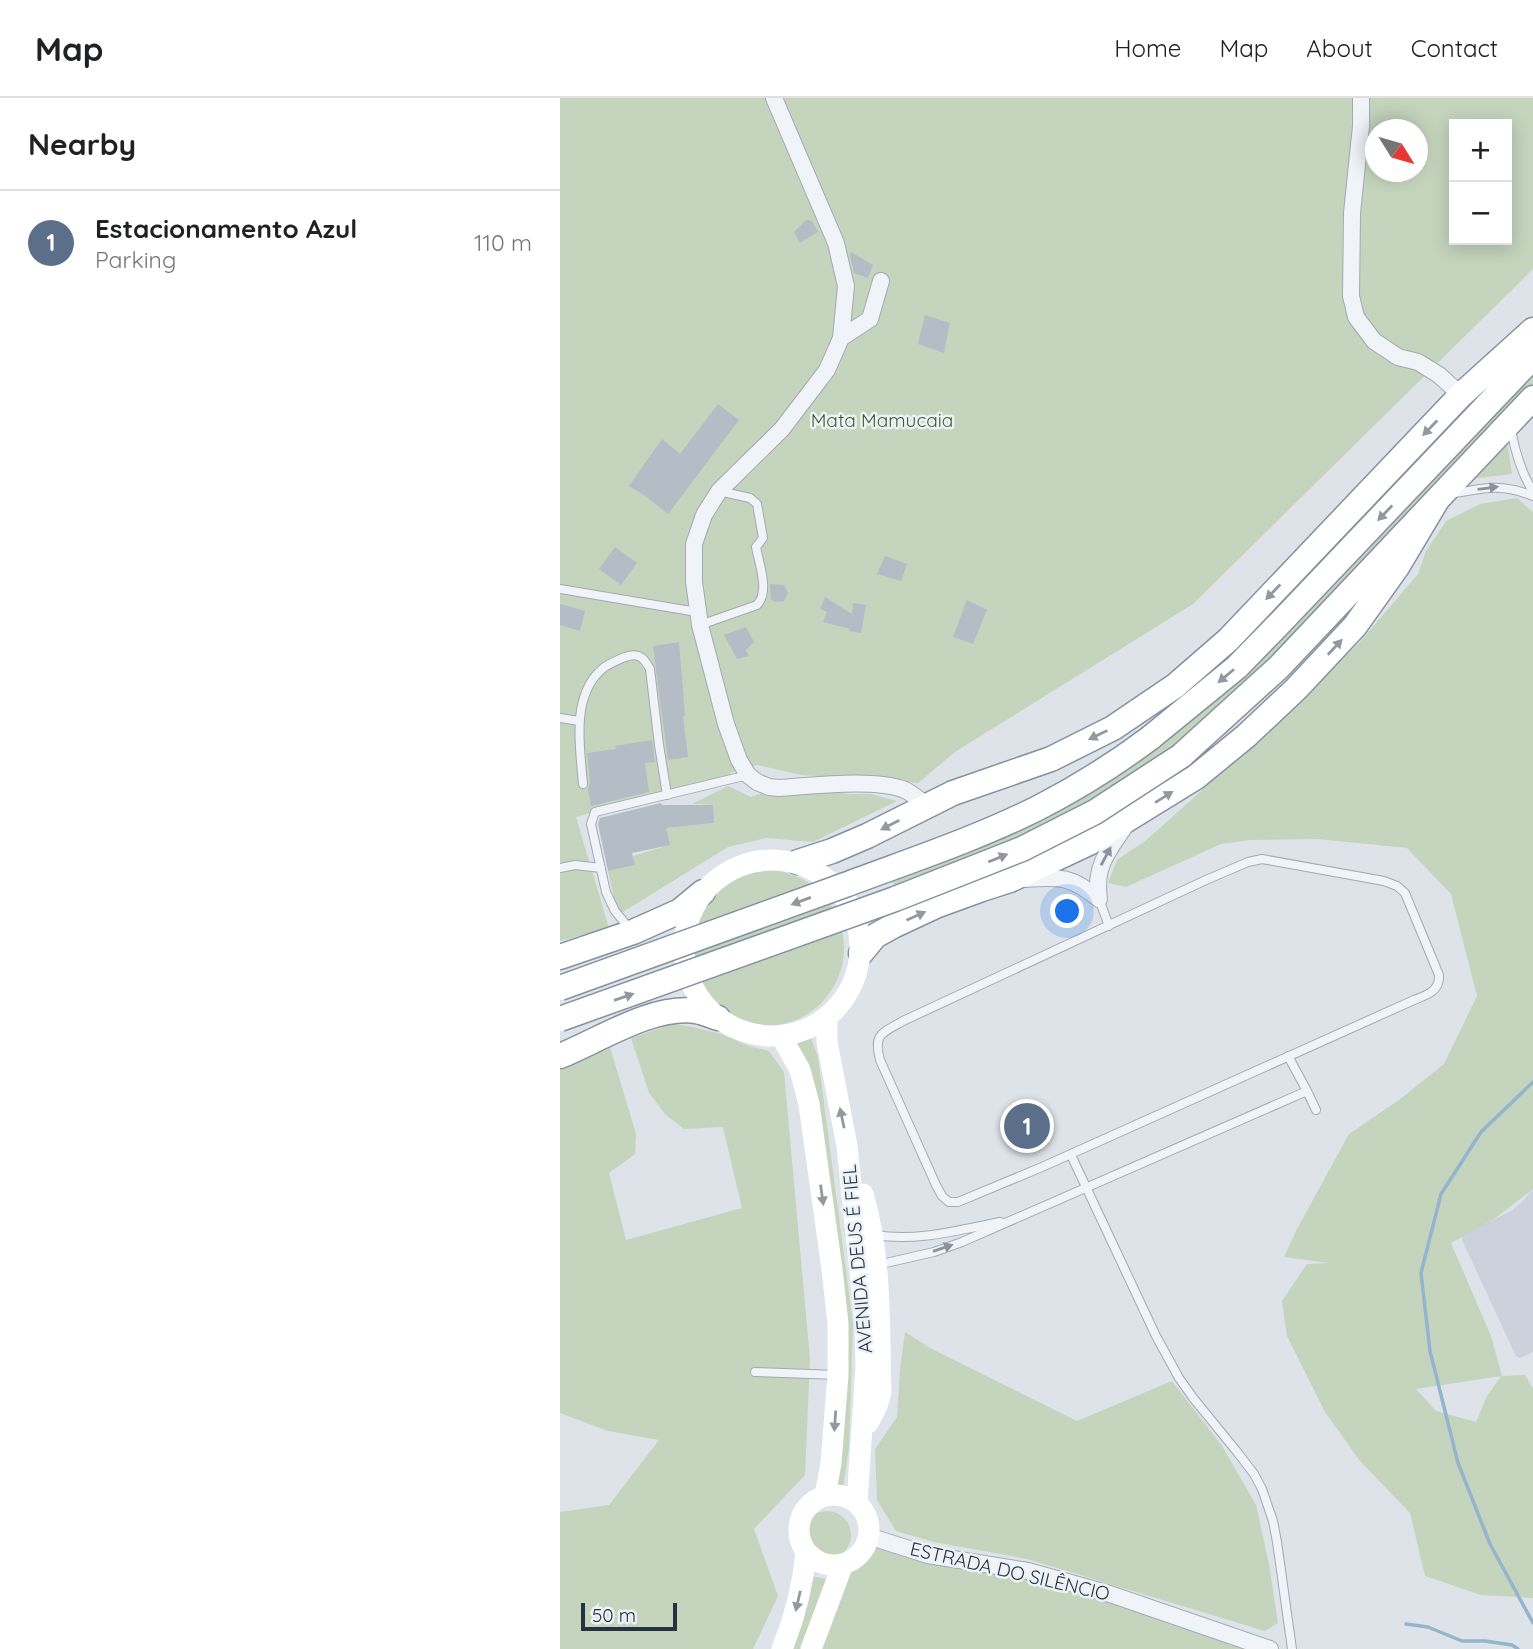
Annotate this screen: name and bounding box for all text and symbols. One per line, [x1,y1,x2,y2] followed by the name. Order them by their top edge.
[35,28,103,69] text: Map
[1114,33,1181,63] text: Home
[1219,33,1268,63] text: Map
[1306,33,1373,63] text: About
[1411,33,1498,63] text: Contact
[1365,119,1428,182] north arrow
[1449,119,1512,245] map controls
[1449,119,1512,182] button: +
[28,125,136,163] text: Nearby
[1449,182,1512,245] button: −
[95,212,357,245] text: Estacionamento Azul
[47,228,55,257] text: 1
[474,228,532,257] text: 110 m
[95,245,176,274] text: Parking
[811,408,953,432] park label: Mata Mamucaia
[1422,419,1439,436] one-way arrow
[1477,483,1499,494] one-way arrow
[1377,504,1393,521] one-way arrow
[1266,583,1282,600] one-way arrow
[1326,639,1342,656] one-way arrow
[1217,668,1235,683] one-way arrow
[1088,730,1108,741] one-way arrow
[1155,790,1174,803] one-way arrow
[880,820,900,831] one-way arrow
[1100,846,1112,866] one-way arrow
[988,852,1009,863] one-way arrow
[1050,894,1084,928] your location
[791,896,812,907] one-way arrow
[906,910,926,922] one-way arrow
[614,991,635,1002] one-way arrow
[1004,1100,1050,1152] pin: 1
[836,1107,847,1129] one-way arrow
[837,1163,877,1355] street label: AVENIDA DEUS É FIEL
[817,1184,828,1206] one-way arrow
[933,1242,954,1253] one-way arrow
[829,1411,840,1433] one-way arrow
[908,1536,1112,1606] street label: ESTRADA DO SILÊNCIO
[793,1590,804,1612] one-way arrow
[581,1600,677,1632] scale bar
[592,1603,636,1627] text: 50 m

